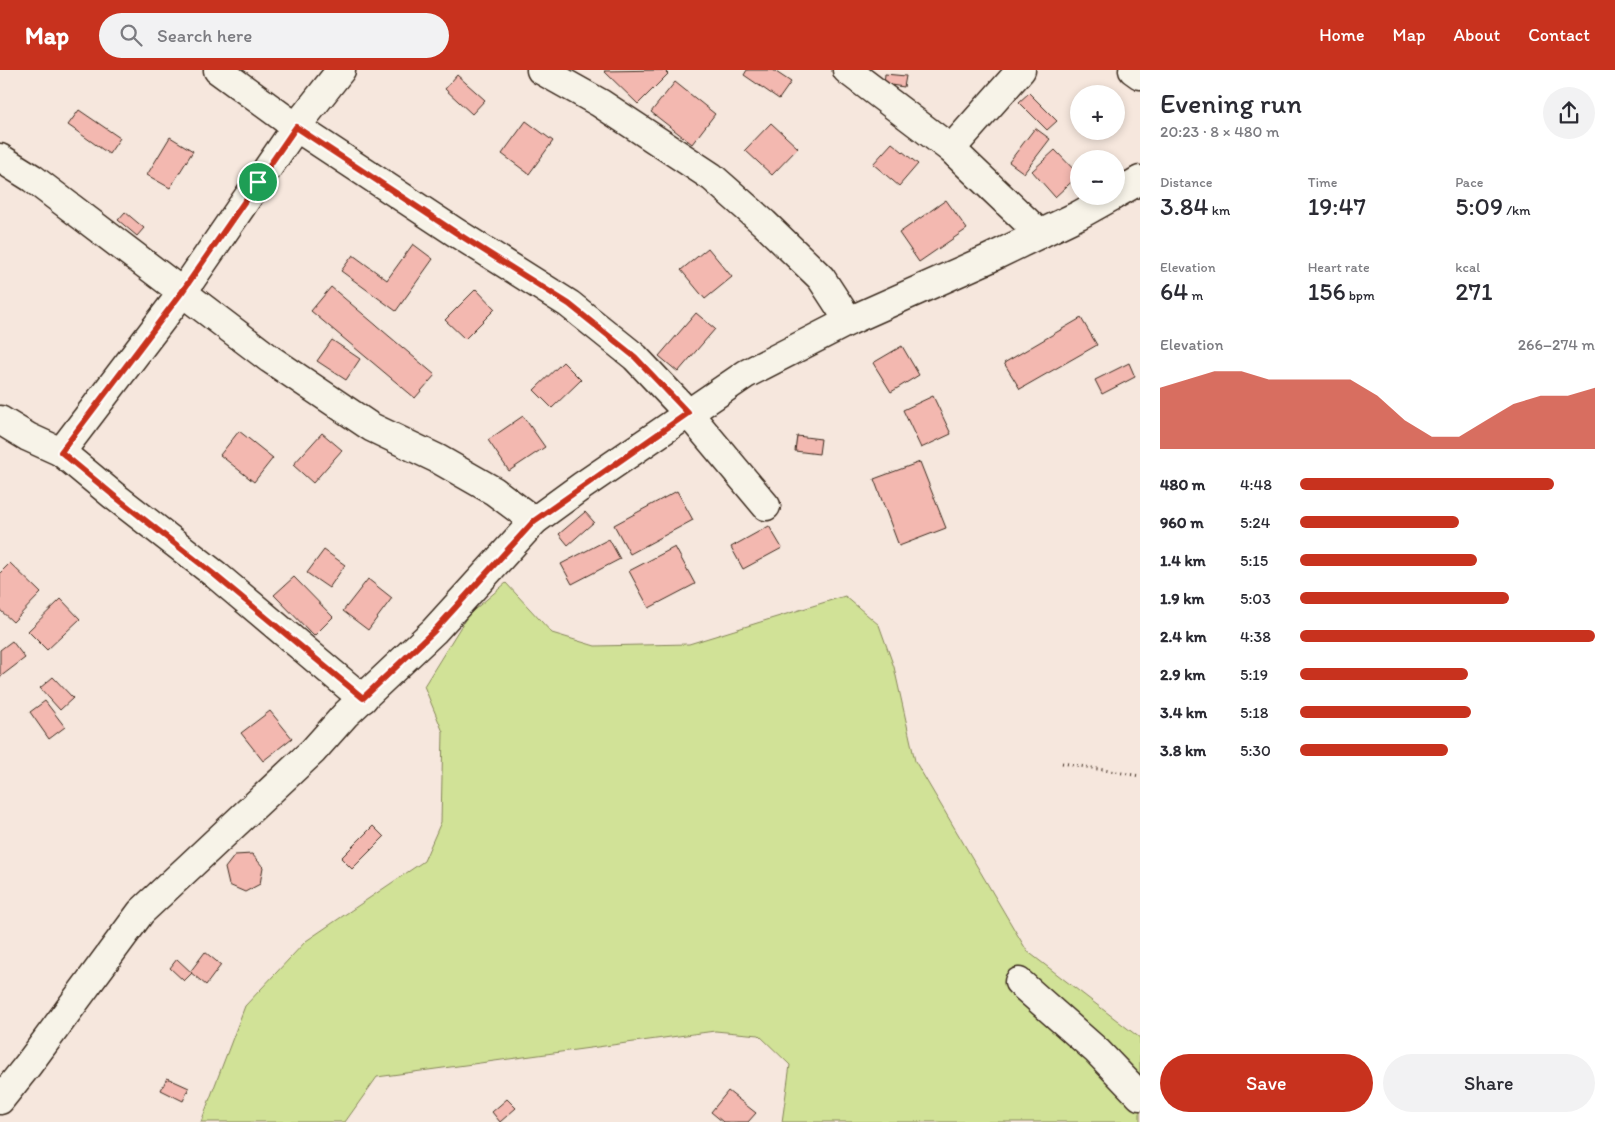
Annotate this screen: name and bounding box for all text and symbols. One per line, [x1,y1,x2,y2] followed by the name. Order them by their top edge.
[99,13,449,58] search box
[25,21,69,50] text: Map
[117,21,145,49] icon: search
[157,24,252,47] text: Search here
[1319,24,1365,46] text: Home
[1393,24,1426,46] text: Map
[1454,24,1500,46] text: About
[1528,24,1590,46] text: Contact
[1070,85,1125,205] map controls
[1070,85,1125,140] button: +
[1160,86,1302,120] text: Evening run
[1543,87,1595,139] button: share
[1160,122,1279,141] text: 20:23 · 8 × 480 m
[1070,150,1125,205] button: −
[237,161,279,203] pin
[244,168,272,196] icon: arrive
[1160,174,1212,191] text: Distance
[1308,174,1338,191] text: Time
[1455,174,1483,191] text: Pace
[1160,191,1209,221] text: 3.84
[1308,191,1366,221] text: 19:47
[1455,191,1503,221] text: 5:09
[1209,202,1230,219] text: km
[1503,202,1531,219] text: /km
[1160,259,1216,276] text: Elevation
[1308,259,1370,276] text: Heart rate
[1455,259,1480,276] text: kcal
[1160,276,1188,306] text: 64
[1308,276,1346,306] text: 156
[1455,276,1492,306] text: 271
[1188,287,1203,304] text: m
[1346,287,1375,304] text: bpm
[1160,335,1224,354] text: Elevation
[1518,335,1595,354] text: 266–274 m
[1160,475,1205,494] text: 480 m
[1240,475,1272,494] text: 4:48
[1160,513,1204,532] text: 960 m
[1240,513,1270,532] text: 5:24
[1160,551,1206,570] text: 1.4 km
[1240,551,1268,570] text: 5:15
[1160,589,1204,608] text: 1.9 km
[1240,589,1271,608] text: 5:03
[1160,627,1207,646] text: 2.4 km
[1240,627,1271,646] text: 4:38
[1160,665,1205,684] text: 2.9 km
[1240,665,1268,684] text: 5:19
[1160,703,1207,722] text: 3.4 km
[1240,703,1269,722] text: 5:18
[1160,741,1206,760] text: 3.8 km
[1240,741,1271,760] text: 5:30
[1160,1054,1373,1112] button: Save
[1383,1054,1595,1112] button: Share

